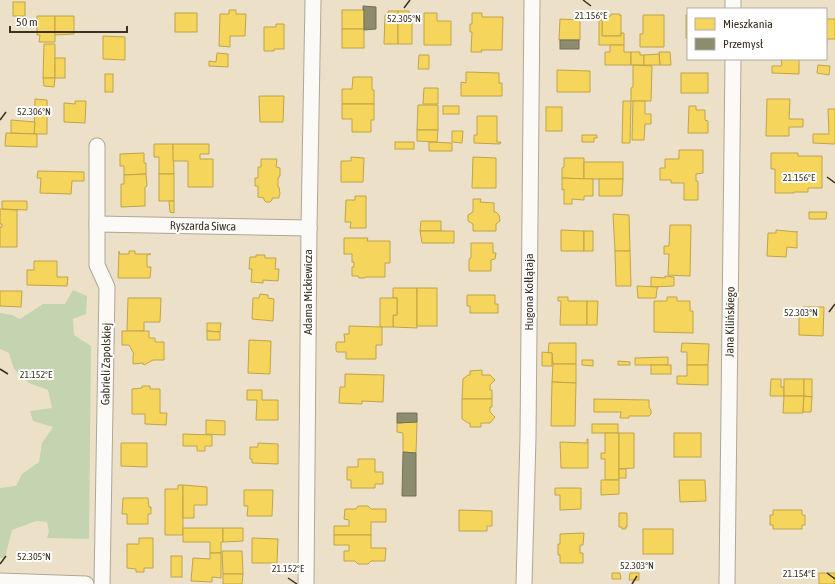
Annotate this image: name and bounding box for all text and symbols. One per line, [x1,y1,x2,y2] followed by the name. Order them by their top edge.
[10,8,127,34] scale bar
[687,8,827,60] legend
[575,10,608,21] text: 21.156°E
[387,13,421,24] text: 52.305°N
[16,15,38,29] text: 50 m
[723,17,773,31] text: Mieszkania
[723,37,764,51] text: Przemysł
[17,106,51,117] text: 52.306°N
[783,172,816,183] text: 21.156°E
[170,218,236,234] street label: Ryszarda Siwca
[301,249,315,335] street label: Adama Mickiewicza
[522,254,536,330] street label: Hugona Kołłątaja
[722,286,738,358] street label: Jana Kilińskiego
[784,307,818,318] text: 52.303°N
[98,323,114,405] street label: Gabrieli Zapolskiej
[20,369,53,380] text: 21.152°E
[17,551,51,562] text: 52.305°N
[620,560,654,571] text: 52.303°N
[272,563,305,574] text: 21.152°E
[783,568,816,579] text: 21.154°E

